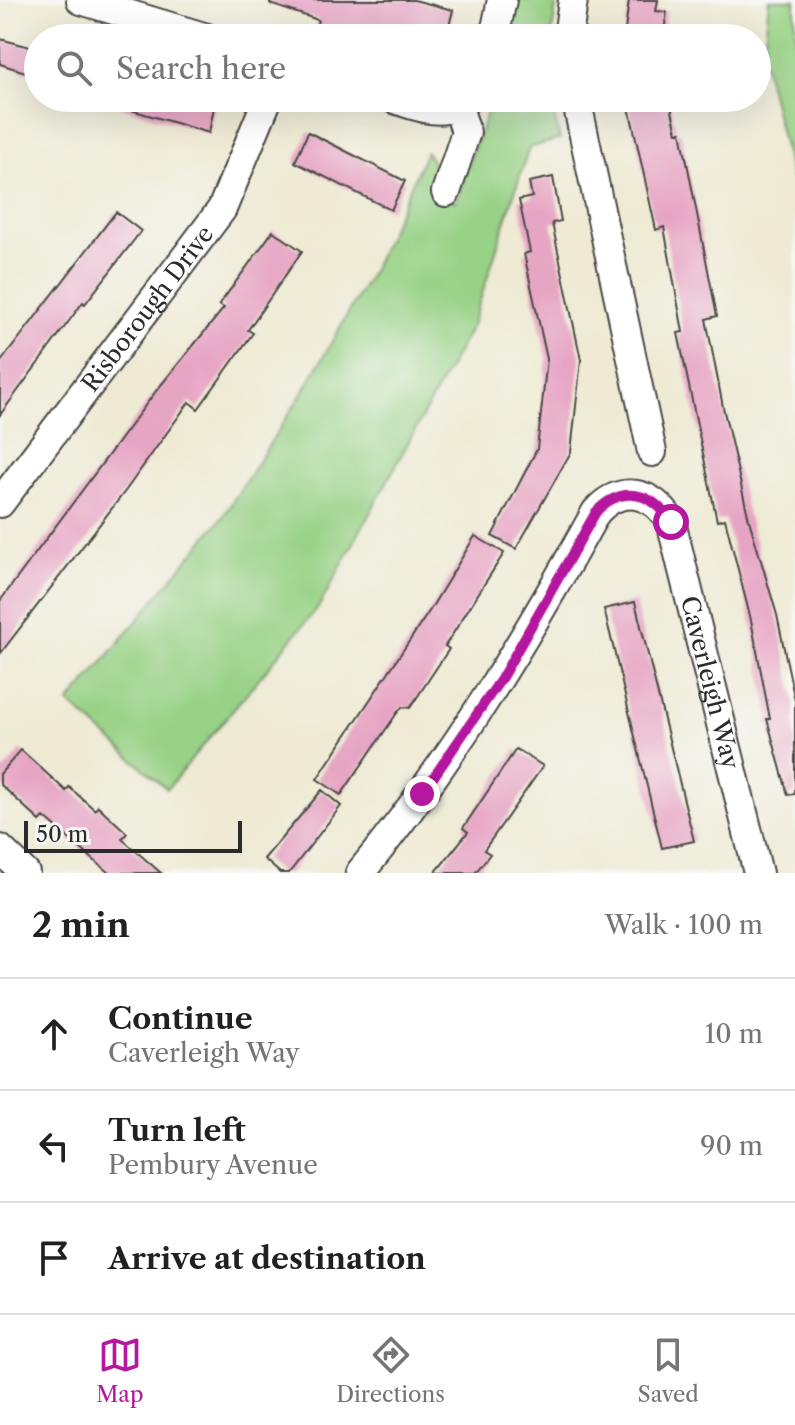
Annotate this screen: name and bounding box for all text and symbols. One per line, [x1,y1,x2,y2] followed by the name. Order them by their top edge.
[24,24,771,112] search box
[52,46,96,90] icon: search
[116,50,286,87] text: Search here
[75,220,219,397] street label: Risborough Drive
[653,504,689,540] route start
[675,593,746,772] street label: Caverleigh Way
[404,776,440,812] route end
[24,817,242,853] scale bar
[36,821,88,848] text: 50 m
[32,904,130,946] text: 2 min
[605,909,763,941] text: Walk · 100 m
[108,1000,253,1037] text: Continue
[32,1012,76,1056] icon: ahead
[704,1018,763,1050] text: 10 m
[108,1037,300,1069] text: Caverleigh Way
[108,1112,245,1149] text: Turn left
[32,1124,76,1168] icon: left
[700,1130,763,1162] text: 90 m
[108,1149,318,1181] text: Pembury Avenue
[32,1236,76,1280] icon: arrive
[108,1240,426,1277] text: Arrive at destination
[96,1333,144,1408] tab: Map
[336,1333,445,1408] tab: Directions
[638,1333,699,1408] tab: Saved

